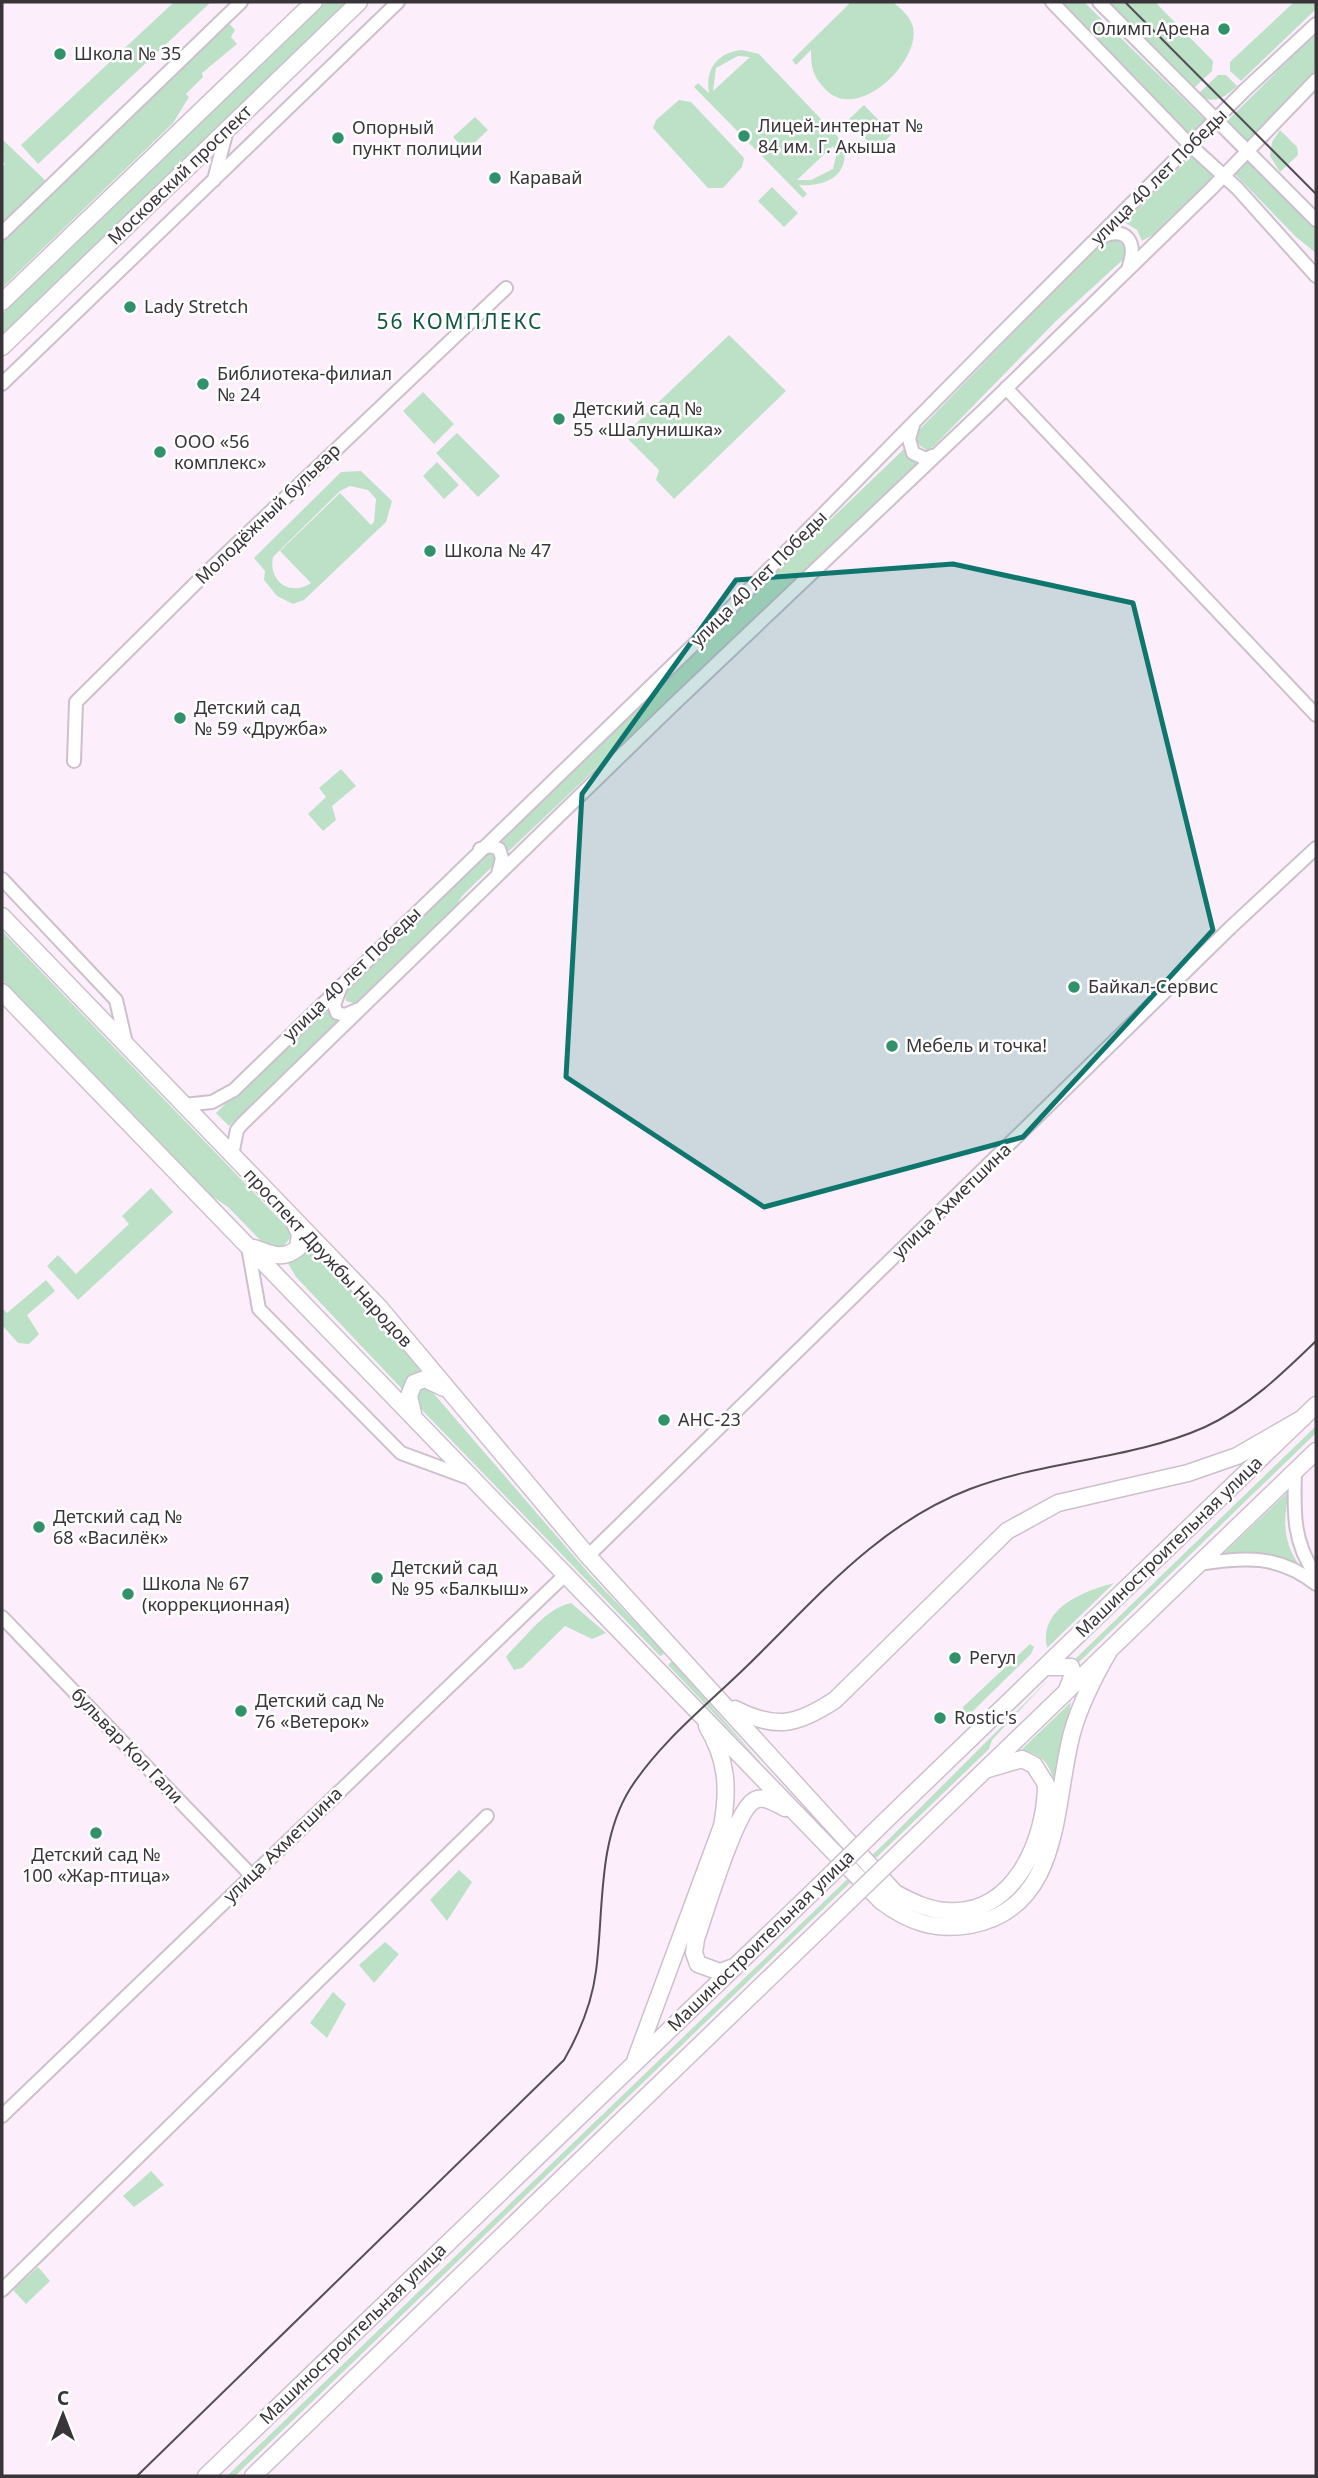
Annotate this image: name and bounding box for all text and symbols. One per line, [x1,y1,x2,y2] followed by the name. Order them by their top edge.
[1092,16,1210,40] place label: Олимп Арена
[1216,21,1232,37] marker: Олимп Арена
[74,41,181,65] place label: Школа № 35
[52,46,68,62] marker: Школа № 35
[102,99,257,249] street label: Московский проспект
[1085,103,1232,250] street label: улица 40 лет Победы
[758,113,923,158] place label: Лицей-интернат № 84 им. Г. Акыша
[352,115,482,160] place label: Опорный пункт полиции
[736,128,752,144] marker: Лицей-интернат № 84 им. Г. Акыша
[330,130,346,146] marker: Опорный пункт полиции
[509,165,582,189] place label: Каравай
[487,170,503,186] marker: Каравай
[144,294,248,318] place label: Lady Stretch
[122,299,138,315] marker: Lady Stretch
[376,307,544,335] district label: 56 КОМПЛЕКС
[217,361,392,406] place label: Библиотека-филиал № 24
[195,376,211,392] marker: Библиотека-филиал № 24
[573,396,723,441] place label: Детский сад № 55 «Шалунишка»
[551,411,567,427] marker: Детский сад № 55 «Шалунишка»
[174,429,266,474] place label: ООО «56 комплекс»
[190,438,345,589] street label: Молодёжный бульвар
[152,444,168,460] marker: ООО «56 комплекс»
[685,505,832,652] street label: улица 40 лет Победы
[444,538,551,562] place label: Школа № 47
[422,543,438,559] marker: Школа № 47
[194,695,328,740] place label: Детский сад № 59 «Дружба»
[172,710,188,726] marker: Детский сад № 59 «Дружба»
[277,901,426,1046] street label: улица 40 лет Победы
[1088,974,1219,998] place label: Байкал-Сервис
[1066,979,1082,995] marker: Байкал-Сервис
[906,1033,1047,1057] place label: Мебель и точка!
[884,1038,900,1054] marker: Мебель и точка!
[887,1137,1016,1263] street label: улица Ахметшина
[239,1163,418,1352] street label: проспект Дружбы Народов
[678,1407,741,1431] place label: АНС-23
[656,1412,672,1428] marker: АНС-23
[1070,1450,1267,1642] street label: Машиностроительная улица
[53,1504,182,1549] place label: Детский сад № 68 «Василёк»
[31,1519,47,1535] marker: Детский сад № 68 «Василёк»
[391,1555,529,1600] place label: Детский сад № 95 «Балкыш»
[369,1570,385,1586] marker: Детский сад № 95 «Балкыш»
[142,1571,289,1616] place label: Школа № 67 (коррекционная)
[120,1586,136,1602] marker: Школа № 67 (коррекционная)
[969,1645,1016,1669] place label: Регул
[947,1650,963,1666] marker: Регул
[66,1682,189,1808] street label: бульвар Кол Гали
[255,1688,384,1733] place label: Детский сад № 76 «Ветерок»
[233,1703,249,1719] marker: Детский сад № 76 «Ветерок»
[954,1705,1017,1729] place label: Rostic's
[932,1710,948,1726] marker: Rostic's
[218,1781,347,1907] street label: улица Ахметшина
[88,1825,104,1841] marker: Детский сад № 100 «Жар-птица»
[22,1842,170,1887] place label: Детский сад № 100 «Жар-птица»
[662,1844,859,2036] street label: Машиностроительная улица
[254,2237,451,2429] street label: Машиностроительная улица
[28,2380,98,2450] north arrow
[57,2385,69,2411] text: С

